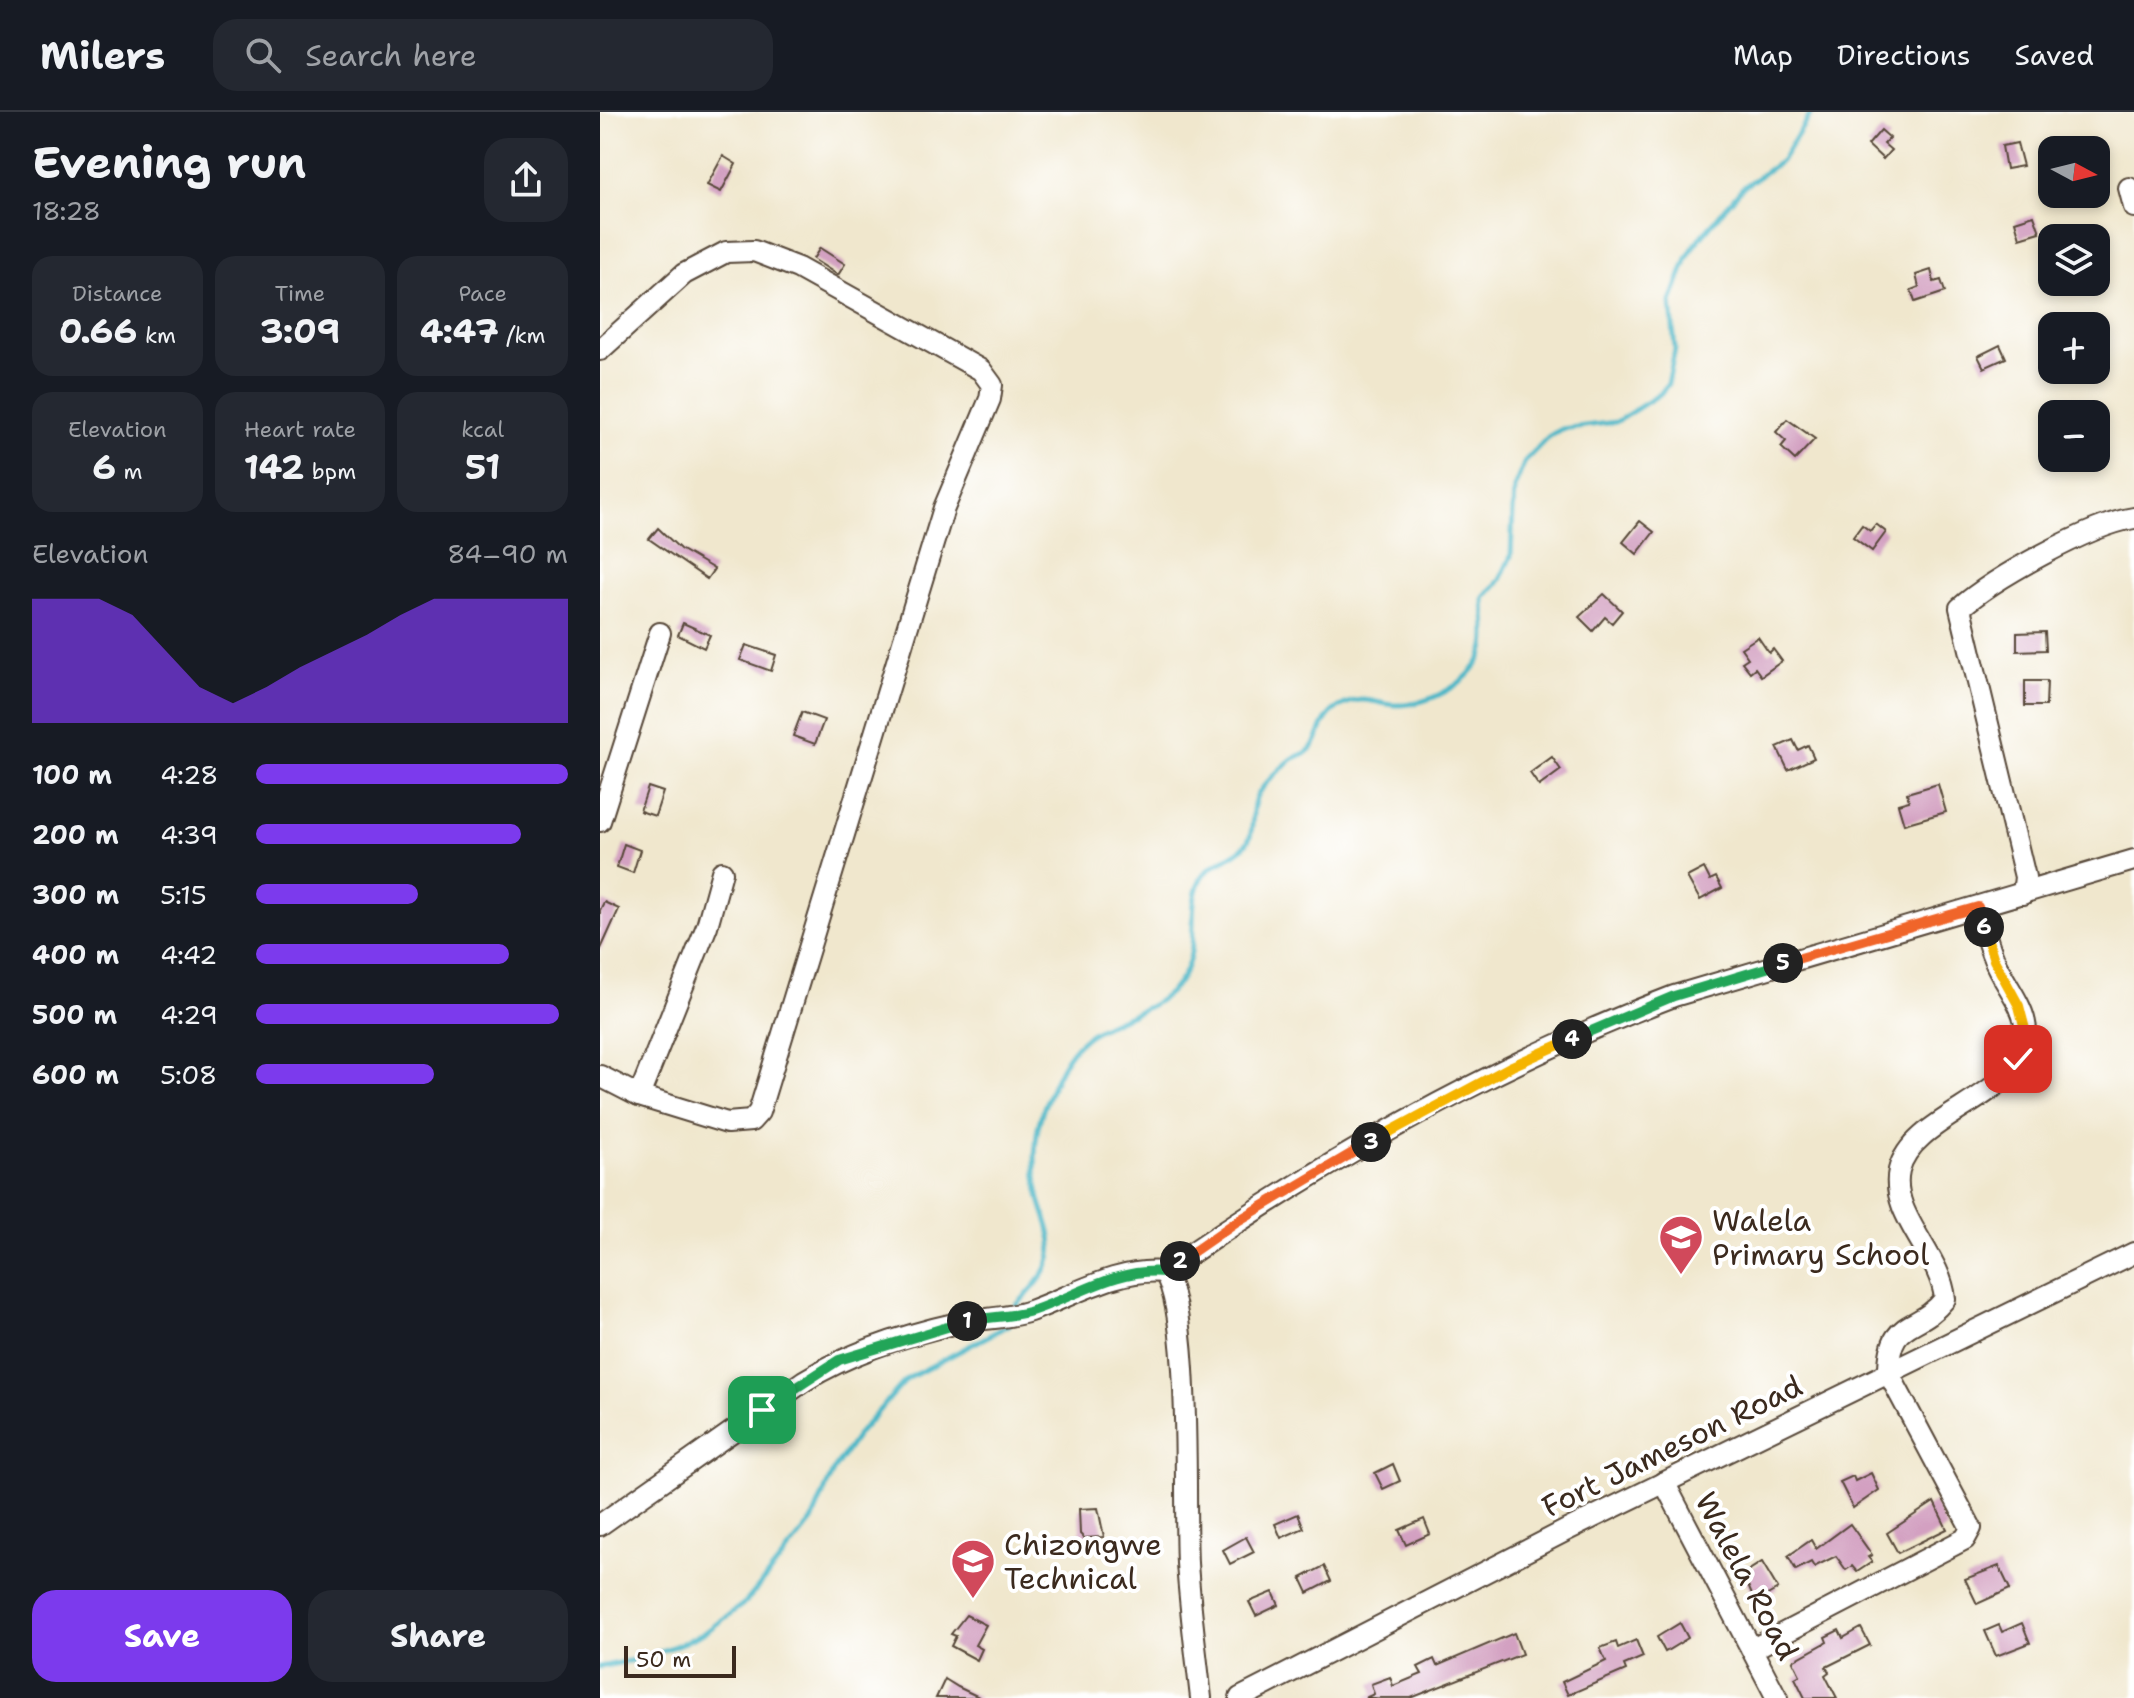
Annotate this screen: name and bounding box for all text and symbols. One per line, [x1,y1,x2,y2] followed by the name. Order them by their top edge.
[213,19,773,91] search box
[40,30,165,81] text: Milers
[241,33,285,77] icon: search
[305,35,477,76] text: Search here
[1733,36,1793,74] text: Map
[1837,36,1971,74] text: Directions
[2015,36,2094,74] text: Saved
[32,133,306,192] text: Evening run
[2038,136,2110,208] north arrow
[2038,136,2110,472] map controls
[484,138,568,222] button: share
[32,193,101,228] text: 18:28
[2038,224,2110,296] button: layers
[72,279,162,308] text: Distance
[275,279,325,308] text: Time
[458,279,507,308] text: Pace
[59,308,137,354] text: 0.66
[260,308,340,354] text: 3:09
[420,308,499,354] text: 4:47
[2038,312,2110,384] button: +
[137,321,176,350] text: km
[499,321,546,350] text: /km
[2038,400,2110,472] button: −
[68,415,167,444] text: Elevation
[244,415,356,444] text: Heart rate
[461,415,504,444] text: kcal
[92,444,116,490] text: 6
[244,444,304,490] text: 142
[465,444,500,490] text: 51
[116,457,142,486] text: m
[304,457,356,486] text: bpm
[32,536,148,571] text: Elevation
[447,536,568,571] text: 84–90 m
[32,757,112,792] text: 100 m
[160,757,219,792] text: 4:28
[32,817,119,852] text: 200 m
[160,817,218,852] text: 4:39
[32,877,119,912] text: 300 m
[160,877,207,912] text: 5:15
[1964,907,2004,947] pin: 6
[1976,912,1992,941] text: 6
[32,937,119,972] text: 400 m
[160,937,217,972] text: 4:42
[1763,943,1803,983] pin: 5
[1776,948,1790,977] text: 5
[32,997,117,1032] text: 500 m
[160,997,218,1032] text: 4:29
[1552,1019,1592,1059] pin: 4
[1564,1024,1580,1053] text: 4
[1984,1025,2052,1093] pin
[1996,1037,2040,1081] icon: check
[32,1057,119,1092] text: 600 m
[160,1057,217,1092] text: 5:08
[1351,1122,1391,1162] pin: 3
[1363,1127,1379,1156] text: 3
[1712,1200,1929,1275] place label: Walela Primary School
[1657,1213,1705,1276] school or university icon: Walela Primary School
[1160,1241,1200,1281] pin: 2
[1172,1246,1188,1275] text: 2
[947,1301,987,1341] pin: 1
[962,1306,972,1335] text: 1
[1535,1365,1809,1527] street label: Fort Jameson Road
[728,1376,796,1444] pin
[740,1388,784,1432] icon: arrive
[1686,1485,1808,1667] street label: Walela Road
[1004,1524,1162,1599] place label: Chizongwe Technical
[949,1537,997,1600] school or university icon: Chizongwe Technical
[32,1590,292,1682] button: Save
[308,1590,568,1682] button: Share
[624,1642,736,1678] scale bar
[636,1645,691,1674] text: 50 m

